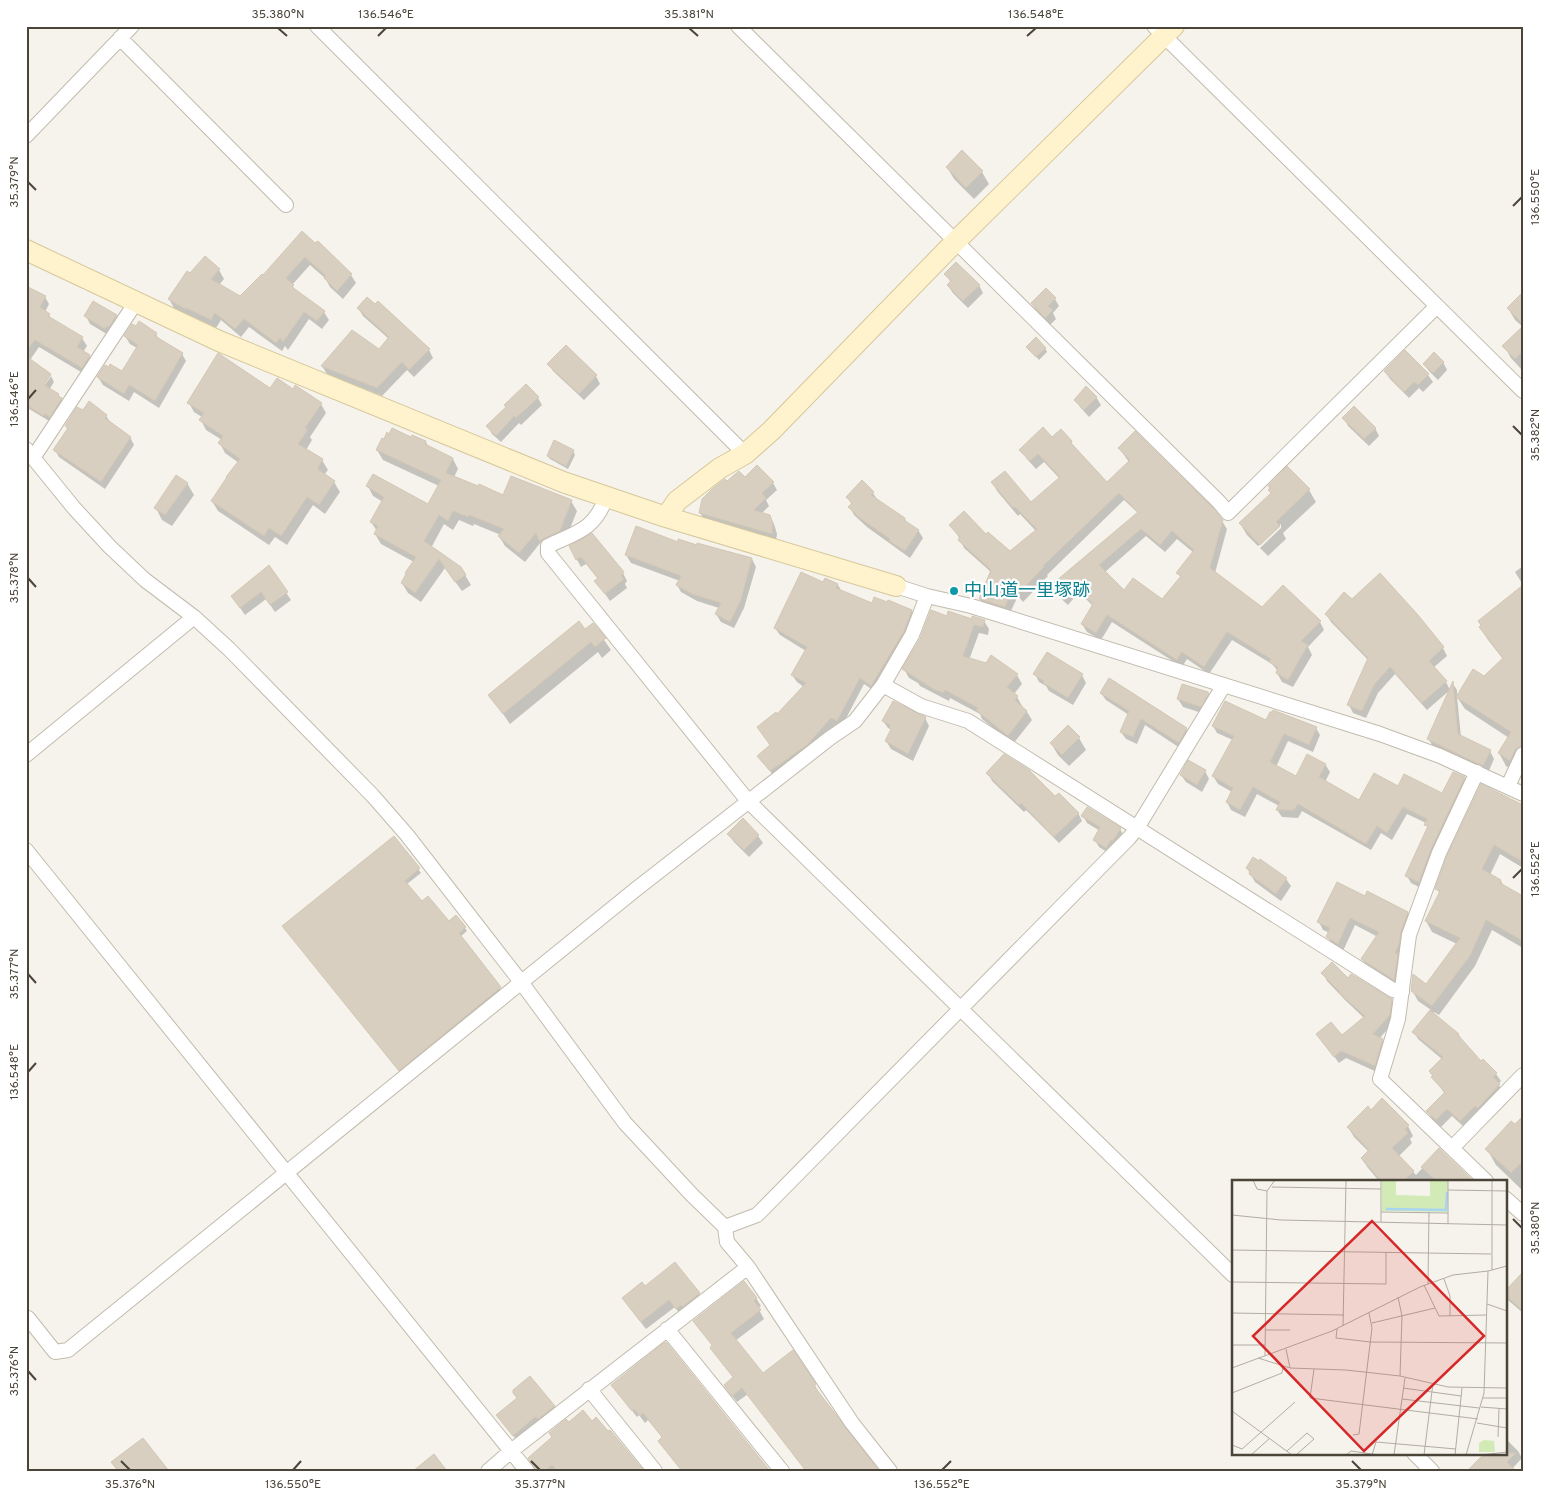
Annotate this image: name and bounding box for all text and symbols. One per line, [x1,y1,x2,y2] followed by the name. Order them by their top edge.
[252,7,304,23] text: 35.380°N
[358,7,414,23] text: 136.546°E
[664,7,714,23] text: 35.381°N
[1008,7,1064,23] text: 136.548°E
[7,156,23,208] text: 35.379°N
[1528,169,1544,225] text: 136.550°E
[7,371,23,427] text: 136.546°E
[1528,409,1544,461] text: 35.382°N
[7,552,23,604] text: 35.378°N
[964,580,1090,603] place label: 中山道一里塚跡
[948,585,960,597] marker: 中山道一里塚跡
[1528,841,1544,897] text: 136.552°E
[7,949,23,999] text: 35.377°N
[7,1044,23,1100] text: 136.548°E
[1232,1180,1506,1454] inset map
[1528,1202,1544,1254] text: 35.380°N
[7,1346,23,1396] text: 35.376°N
[105,1477,155,1493] text: 35.376°N
[265,1477,321,1493] text: 136.550°E
[515,1477,565,1493] text: 35.377°N
[914,1477,970,1493] text: 136.552°E
[1335,1477,1387,1493] text: 35.379°N

